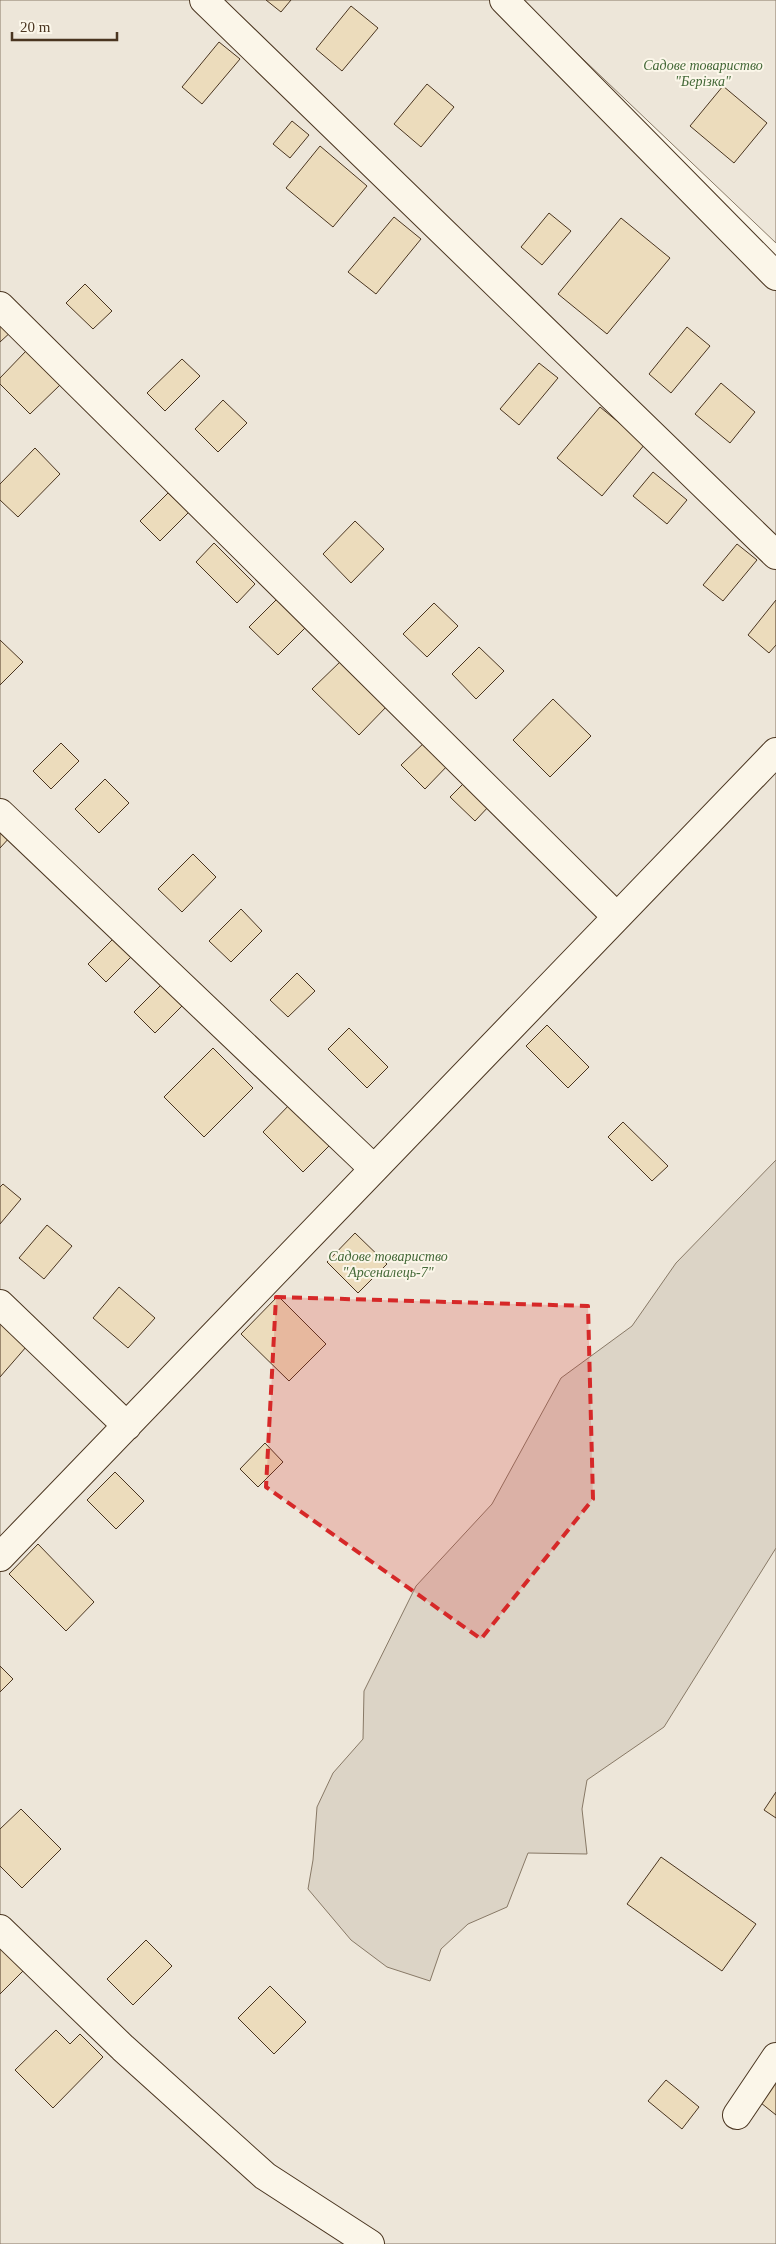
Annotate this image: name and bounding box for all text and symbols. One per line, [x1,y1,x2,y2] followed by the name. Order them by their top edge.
[12,10,118,42] scale bar
[20,19,51,35] text: 20 m
[643,58,763,89] park label: Садове товариство "Берізка"
[328,1249,448,1280] park label: Садове товариство "Арсеналець-7"

